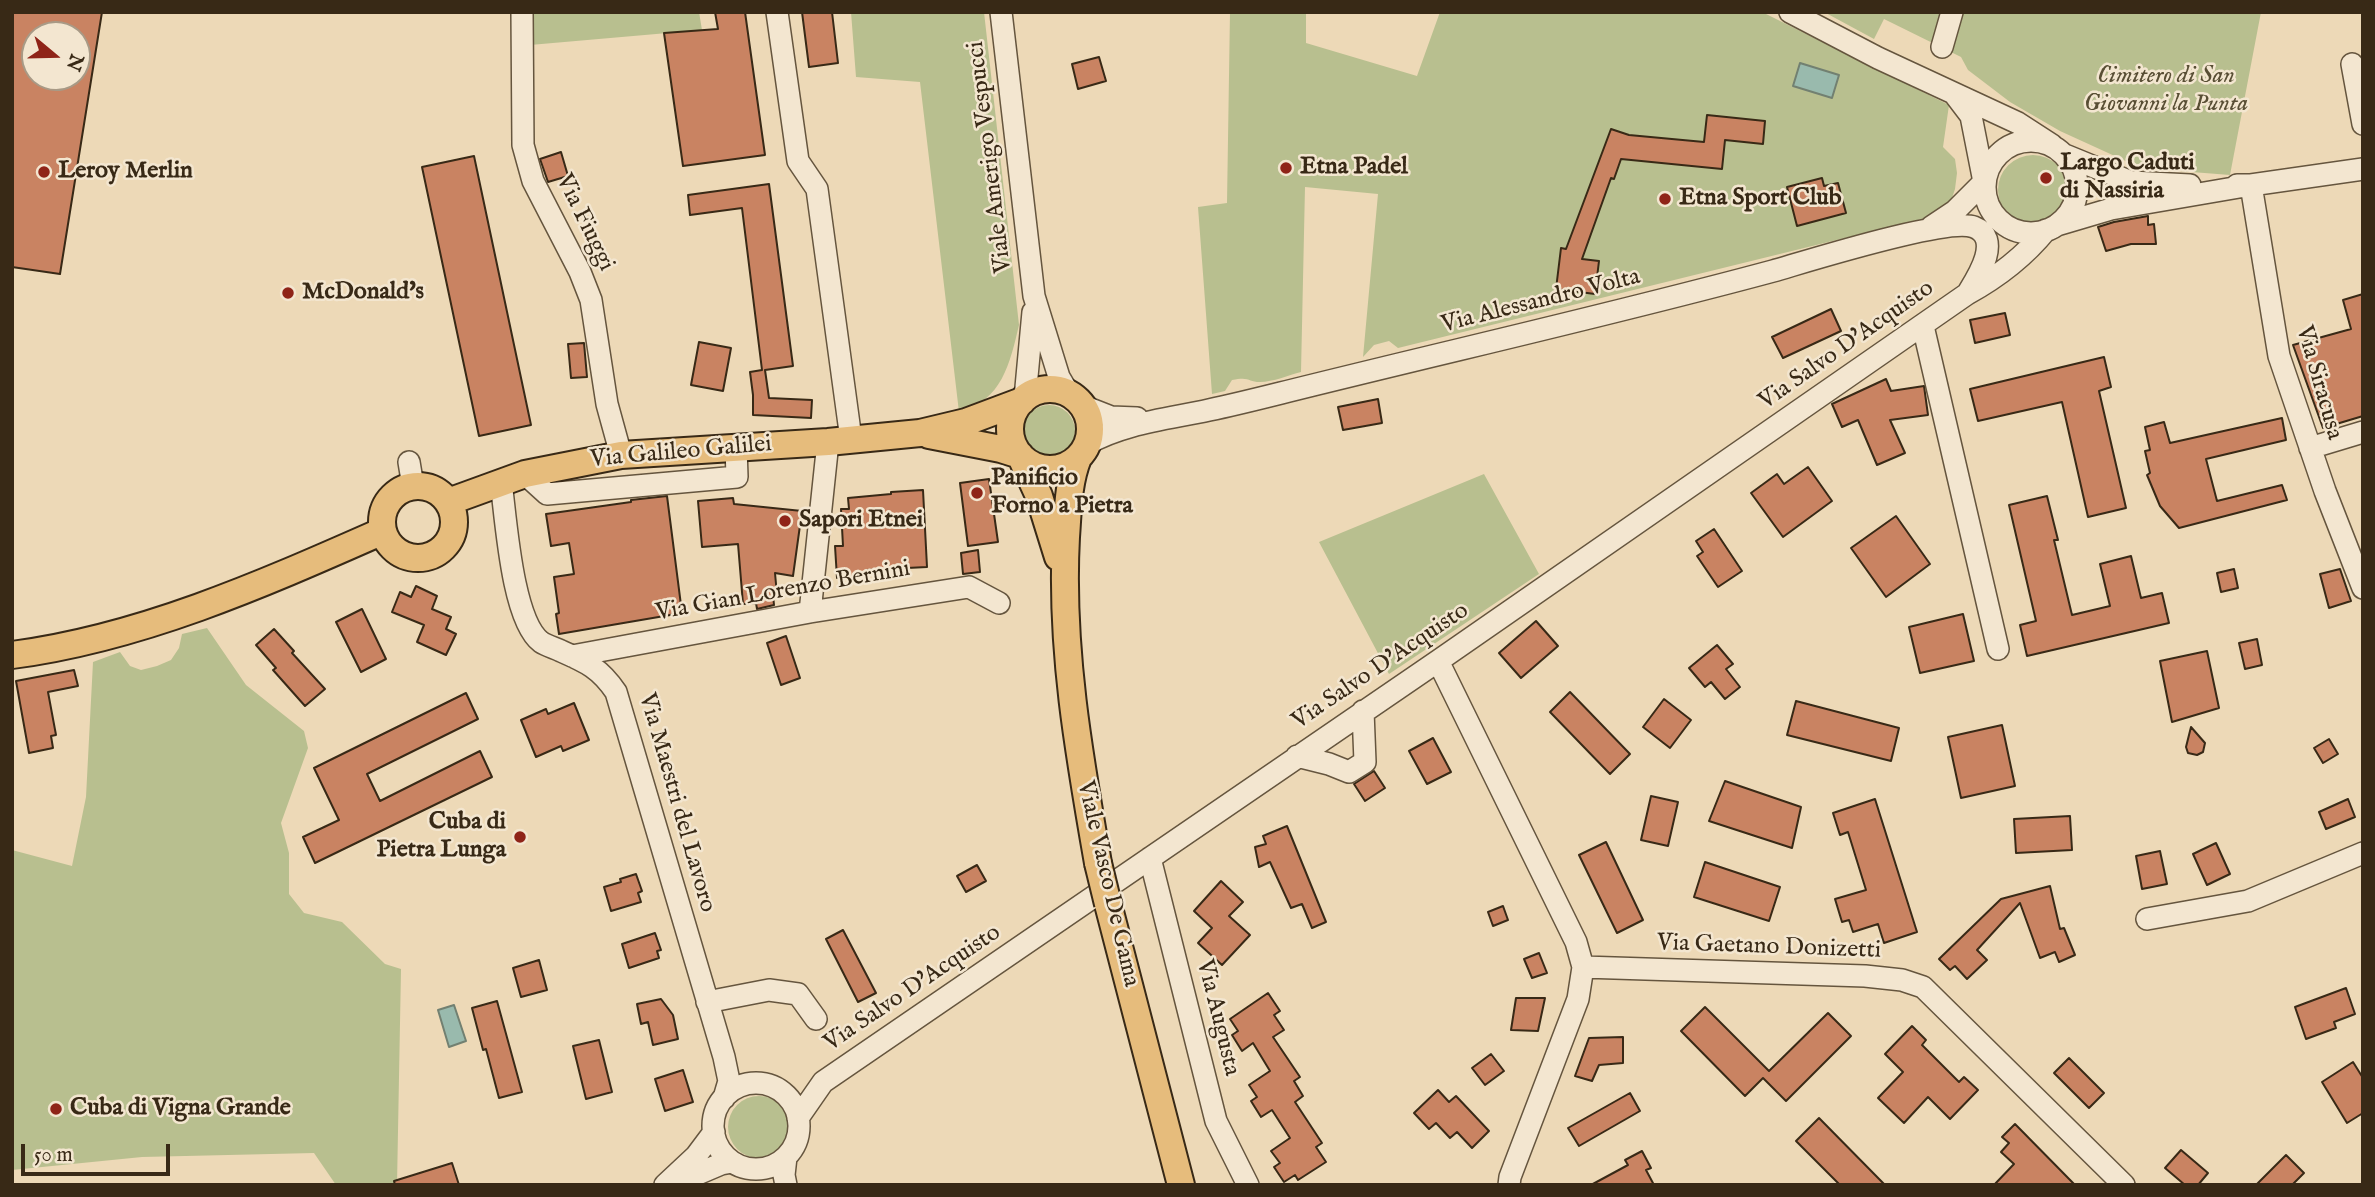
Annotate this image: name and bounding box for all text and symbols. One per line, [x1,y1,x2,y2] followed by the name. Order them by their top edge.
[21,21,91,91] north arrow
[962,39,1020,275] street label: Viale Amerigo Vespucci
[60,50,88,74] text: N
[2084,63,2248,119] park label: Cimitero di San Giovanni la Punta
[2060,150,2195,206] place label: Largo Caduti di Nassiria
[1300,154,1408,182] place label: Etna Padel
[58,158,193,186] place label: Leroy Merlin
[1278,160,1294,176] marker: Etna Padel
[36,164,52,180] marker: Leroy Merlin
[548,170,620,276] street label: Via Fiuggi
[2038,170,2054,186] marker: Largo Caduti di Nassiria
[1679,185,1842,213] place label: Etna Sport Club
[1657,191,1673,207] marker: Etna Sport Club
[1439,263,1643,341] street label: Via Alessandro Volta
[1754,275,1940,417] street label: Via Salvo D'Acquisto
[302,279,424,307] place label: McDonald's
[280,285,296,301] marker: McDonald's
[2288,323,2348,443] street label: Via Siracusa
[589,431,773,475] street label: Via Galileo Galilei
[991,465,1133,521] place label: Panificio Forno a Pietra
[969,485,985,501] marker: Panificio Forno a Pietra
[799,507,923,535] place label: Sapori Etnei
[777,513,793,529] marker: Sapori Etnei
[654,555,912,629] street label: Via Gian Lorenzo Bernini
[1287,597,1475,737] street label: Via Salvo D'Acquisto
[631,690,721,916] street label: Via Maestri del Lavoro
[1069,778,1145,990] street label: Viale Vasco De Gama
[376,809,506,865] place label: Cuba di Pietra Lunga
[512,829,528,845] marker: Cuba di Pietra Lunga
[819,919,1007,1059] street label: Via Salvo D'Acquisto
[1657,930,1881,966] street label: Via Gaetano Donizetti
[1189,957,1245,1079] street label: Via Augusta
[70,1095,291,1123] place label: Cuba di Vigna Grande
[48,1101,64,1117] marker: Cuba di Vigna Grande
[24,1130,173,1174] scale bar
[34,1142,73,1169] text: 50 m

